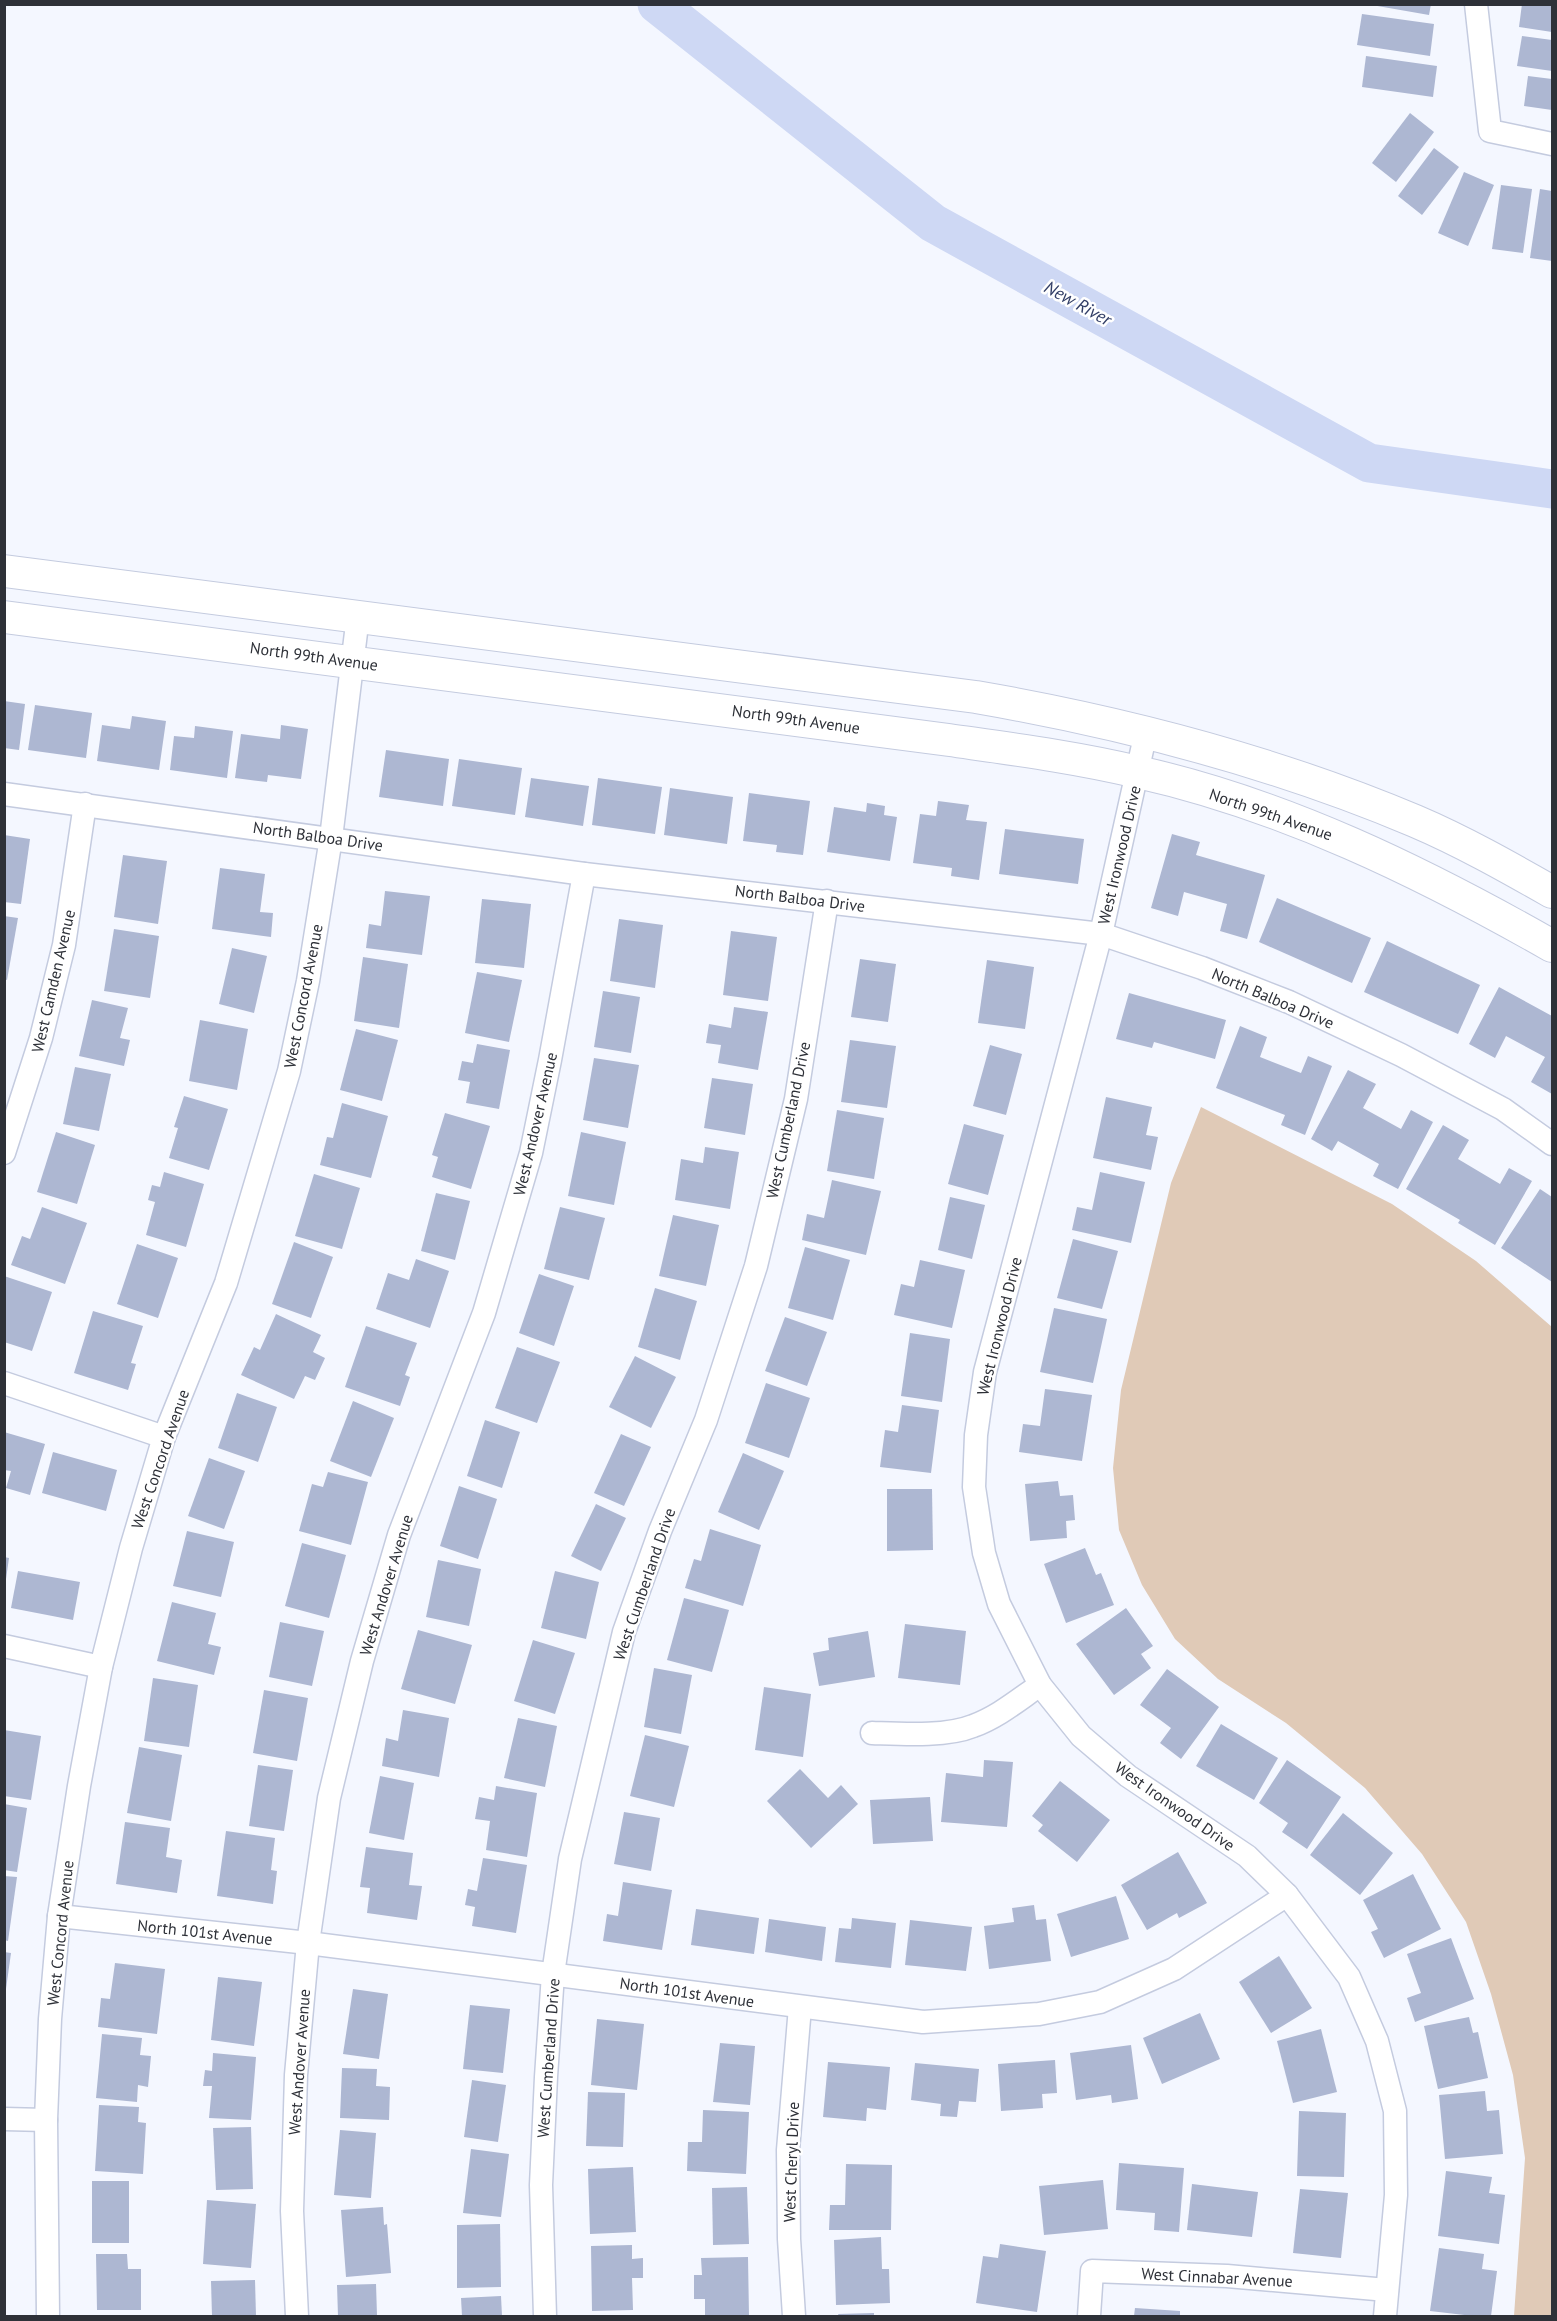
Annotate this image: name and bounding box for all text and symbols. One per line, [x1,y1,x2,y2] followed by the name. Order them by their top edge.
[1040,275,1117,331] water label: New River
[249,637,379,675] street label: North 99th Avenue
[731,700,861,738] street label: North 99th Avenue
[1093,784,1145,926] street label: West Ironwood Drive
[1207,784,1335,844] street label: North 99th Avenue
[252,817,384,855] street label: North Balboa Drive
[734,880,866,916] street label: North Balboa Drive
[27,908,79,1054] street label: West Camden Avenue
[279,922,327,1070] street label: West Concord Avenue
[1209,963,1337,1033] street label: North Balboa Drive
[762,1040,814,1200] street label: West Cumberland Drive
[509,1050,561,1198] street label: West Andover Avenue
[972,1255,1026,1397] street label: West Ironwood Drive
[127,1387,193,1531] street label: West Concord Avenue
[609,1505,679,1663] street label: West Cumberland Drive
[355,1512,417,1658] street label: West Andover Avenue
[1111,1757,1239,1855] street label: West Ironwood Drive
[42,1859,78,2007] street label: West Concord Avenue
[136,1915,274,1949] street label: North 101st Avenue
[618,1973,756,2011] street label: North 101st Avenue
[532,1978,564,2138] street label: West Cumberland Drive
[284,1988,314,2136] street label: West Andover Avenue
[779,2101,803,2223] street label: West Cheryl Drive
[1141,2263,1293,2291] street label: West Cinnabar Avenue

